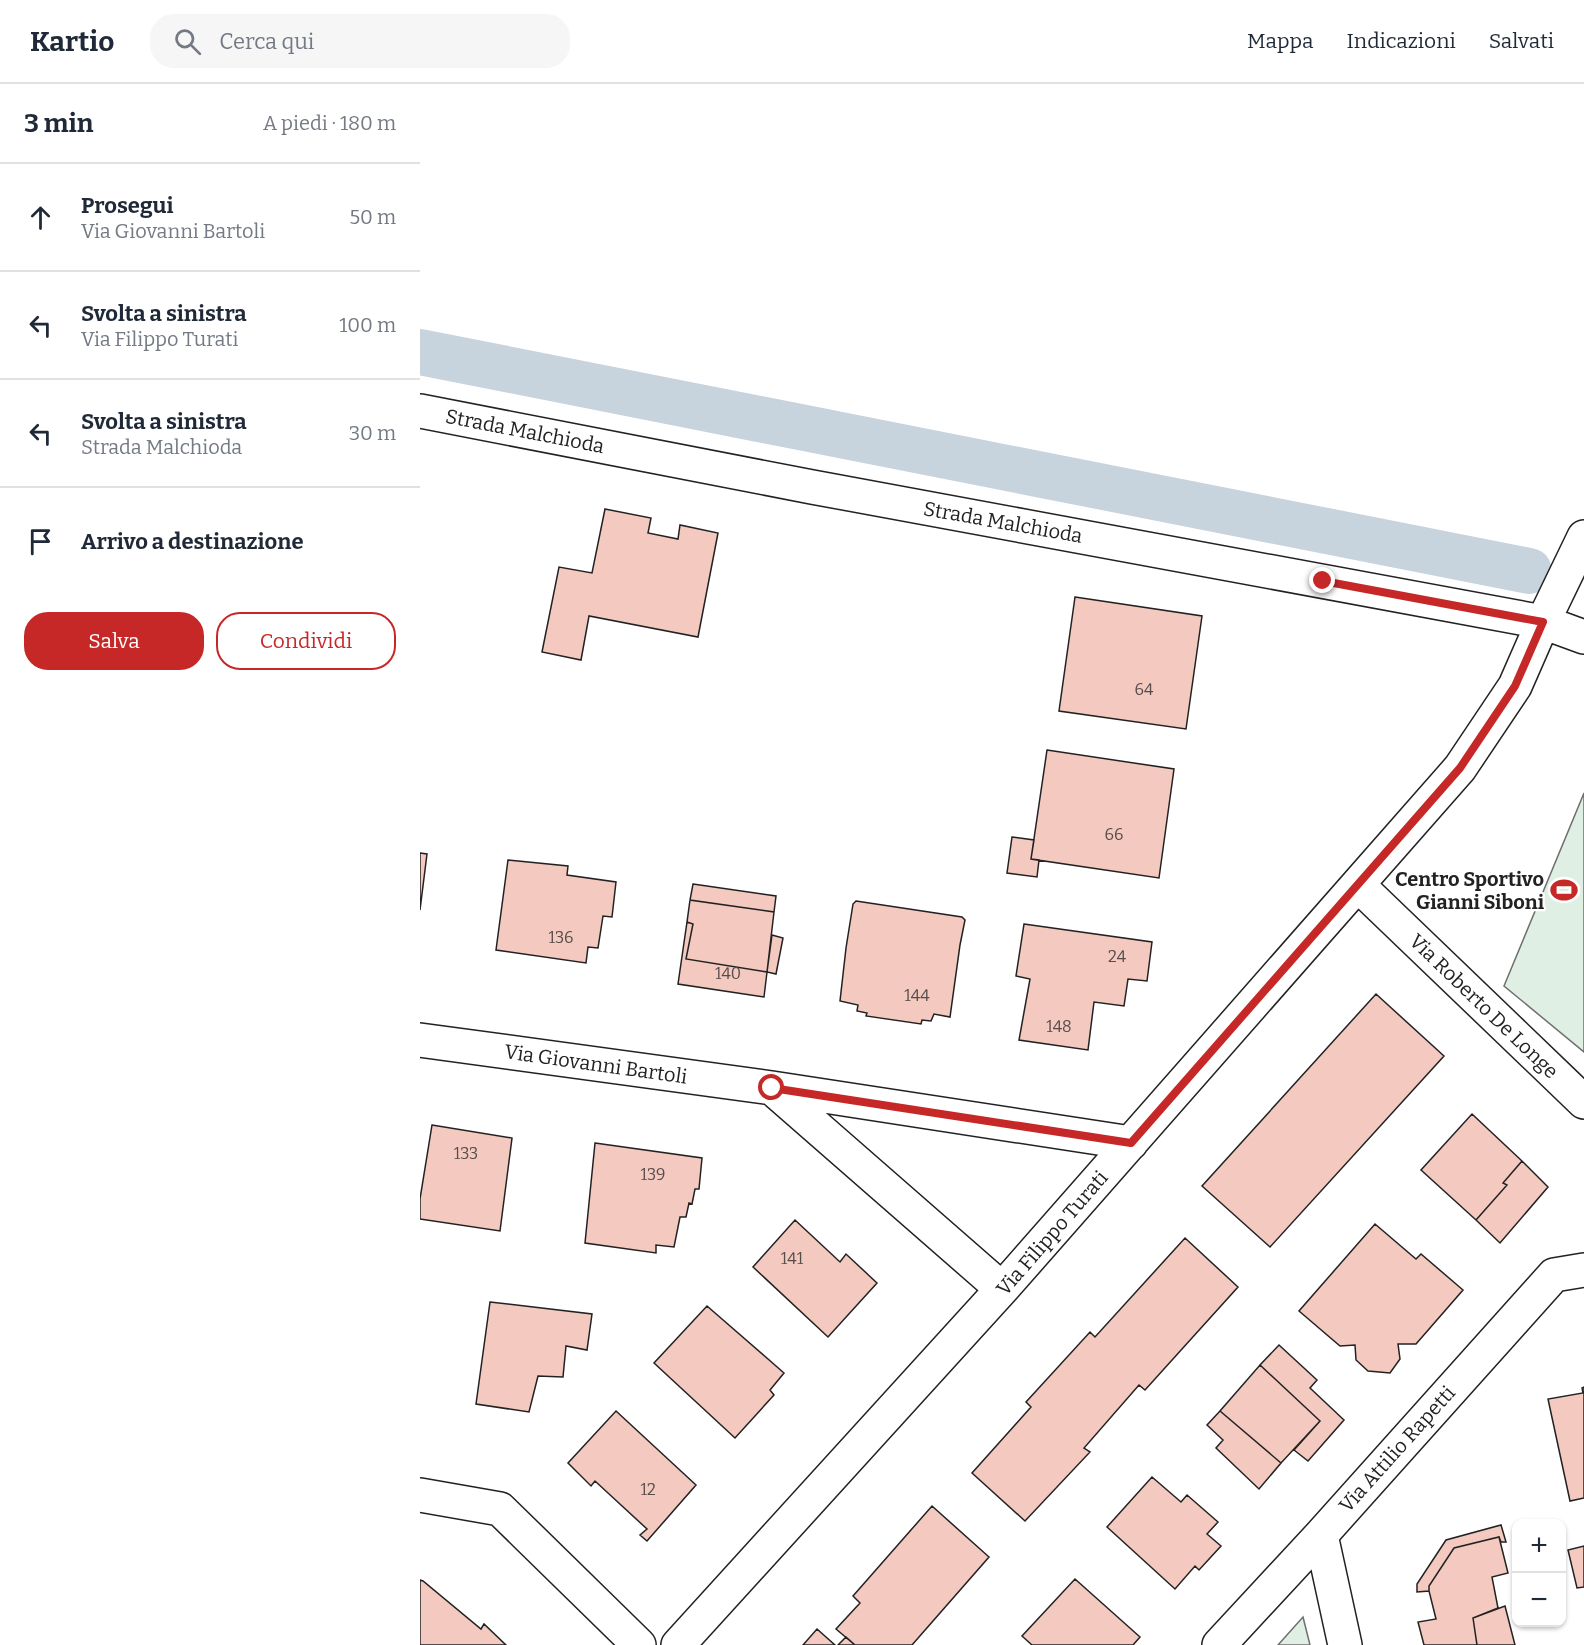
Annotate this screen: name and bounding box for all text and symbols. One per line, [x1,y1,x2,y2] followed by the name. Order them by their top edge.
[150,14,570,68] search box
[30,25,114,58] text: Kartio
[171,25,204,58] icon: search
[219,28,314,55] text: Cerca qui
[1247,28,1313,54] text: Mappa
[1346,28,1456,54] text: Indicazioni
[1489,28,1554,54] text: Salvati
[24,108,93,139] text: 3 min
[263,111,396,135] text: A piedi · 180 m
[81,192,173,219] text: Prosegui
[24,201,57,234] icon: ahead
[349,205,396,229] text: 50 m
[81,219,265,243] text: Via Giovanni Bartoli
[81,300,247,327] text: Svolta a sinistra
[24,309,57,342] icon: left
[339,313,396,337] text: 100 m
[81,327,239,351] text: Via Filippo Turati
[444,404,606,458] street label: Strada Malchioda
[81,408,247,435] text: Svolta a sinistra
[24,417,57,450] icon: left
[349,421,396,445] text: 30 m
[81,435,242,459] text: Strada Malchioda
[922,496,1084,548] street label: Strada Malchioda
[24,525,57,558] icon: arrive
[81,528,304,555] text: Arrivo a destinazione
[1309,567,1335,593] route end
[24,612,204,670] button: Salva
[216,612,396,670] button: Condividi
[1135,680,1154,699] house number: 64
[1105,825,1123,844] house number: 66
[1395,867,1545,914] place label: Centro Sportivo Gianni Siboni
[1549,875,1579,905] sports icon: Centro Sportivo Gianni Siboni
[548,928,574,947] house number: 136
[1405,929,1563,1083] street label: Via Roberto De Longe
[1108,947,1127,966] house number: 24
[715,964,741,983] house number: 140
[904,986,930,1005] house number: 144
[1046,1017,1072,1036] house number: 148
[503,1039,689,1089] street label: Via Giovanni Bartoli
[758,1074,784,1100] route start
[454,1144,478,1163] house number: 133
[641,1165,666,1184] house number: 139
[991,1166,1113,1300] street label: Via Filippo Turati
[781,1249,804,1268] house number: 141
[1334,1381,1460,1517] street label: Via Attilio Rapetti
[640,1480,656,1499] house number: 12
[1512,1519,1566,1627] map controls
[1512,1519,1566,1573] button: +
[1512,1573,1566,1627] button: −

